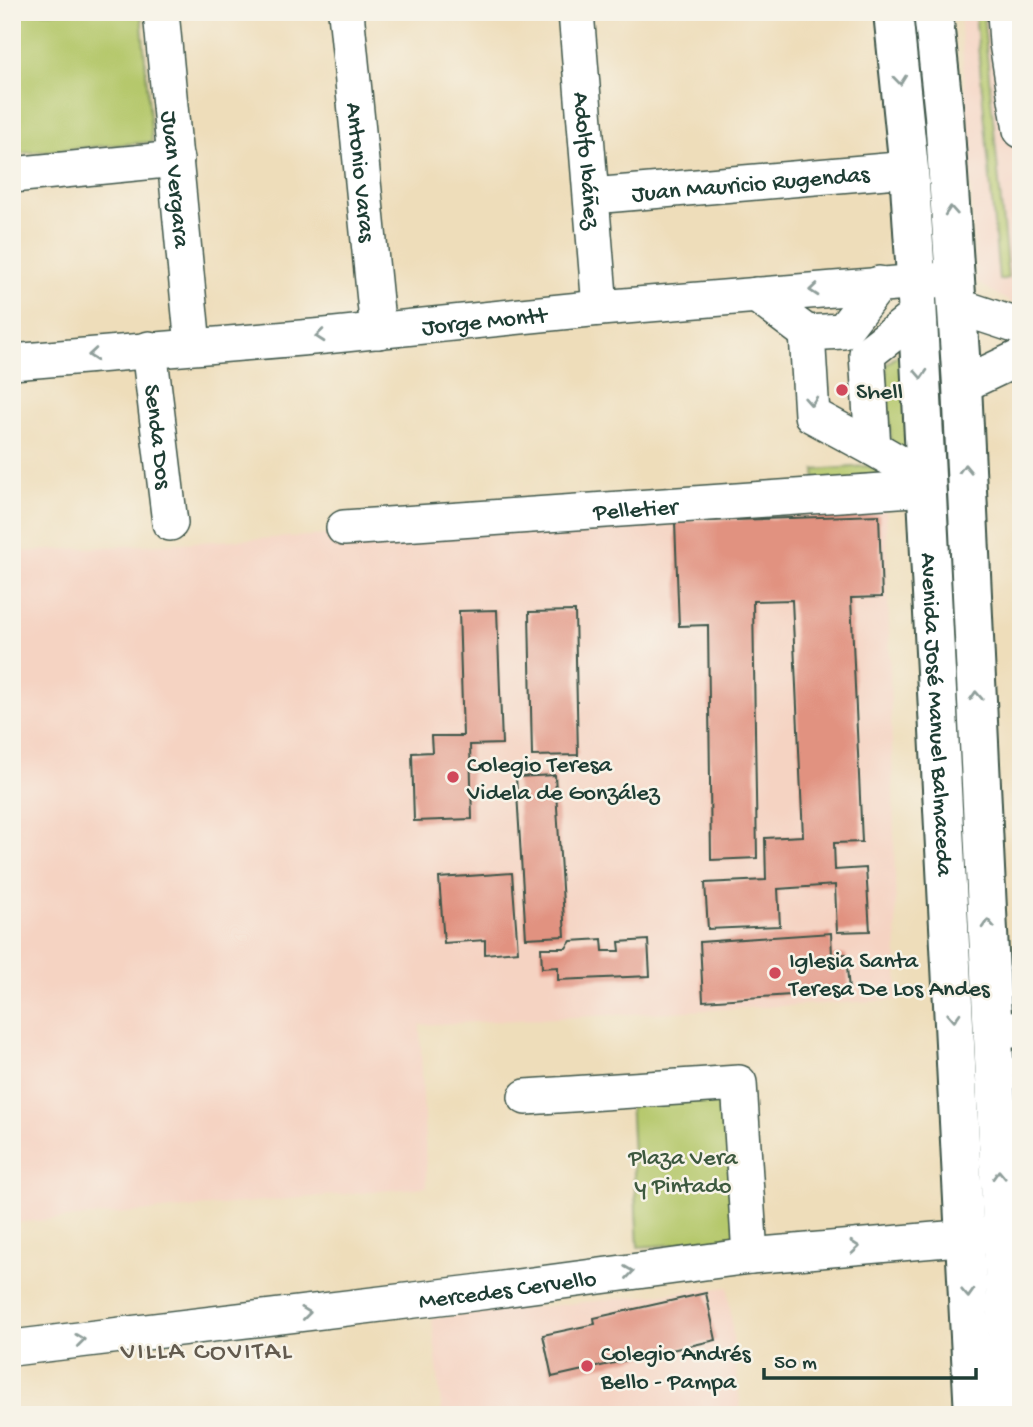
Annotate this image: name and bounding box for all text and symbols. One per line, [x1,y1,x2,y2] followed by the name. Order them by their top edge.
[892,75,907,86] one-way arrow
[565,91,605,232] street label: Adolfo Ibáñez
[337,101,380,245] street label: Antonio Varas
[153,110,195,250] street label: Juan Vergara
[631,161,872,211] street label: Juan Mauricio Rugendas
[944,205,959,216] one-way arrow
[809,282,820,297] one-way arrow
[421,302,551,344] street label: Jorge Montt
[314,328,325,343] one-way arrow
[87,347,98,362] one-way arrow
[914,368,929,379] one-way arrow
[856,379,903,408] place label: Shell
[834,382,850,398] marker: Shell
[135,383,177,492] street label: Senda Dos
[803,396,818,407] one-way arrow
[958,463,973,474] one-way arrow
[591,494,681,529] street label: Pelletier
[912,552,957,878] street label: Avenida José Manuel Balmaceda
[969,691,984,702] one-way arrow
[466,752,661,809] place label: Colegio Teresa Videla de González
[445,769,461,785] marker: Colegio Teresa Videla de González
[980,918,995,929] one-way arrow
[787,948,991,1005] place label: Iglesia Santa Teresa De Los Andes
[767,965,783,981] marker: Iglesia Santa Teresa De Los Andes
[946,1011,961,1022] one-way arrow
[628,1145,738,1202] park label: Plaza Vera y Pintado
[991,1170,1006,1181] one-way arrow
[850,1240,861,1255] one-way arrow
[623,1265,635,1280] one-way arrow
[417,1266,599,1317] street label: Mercedes Cervello
[960,1288,975,1299] one-way arrow
[300,1306,312,1321] one-way arrow
[74,1333,86,1348] one-way arrow
[764,1336,975,1380] scale bar
[120,1338,293,1369] district label: VILLA COVITAL
[600,1341,752,1398] place label: Colegio Andrés Bello - Pampa
[774,1352,817,1377] text: 50 m
[579,1358,595,1374] marker: Colegio Andrés Bello - Pampa

